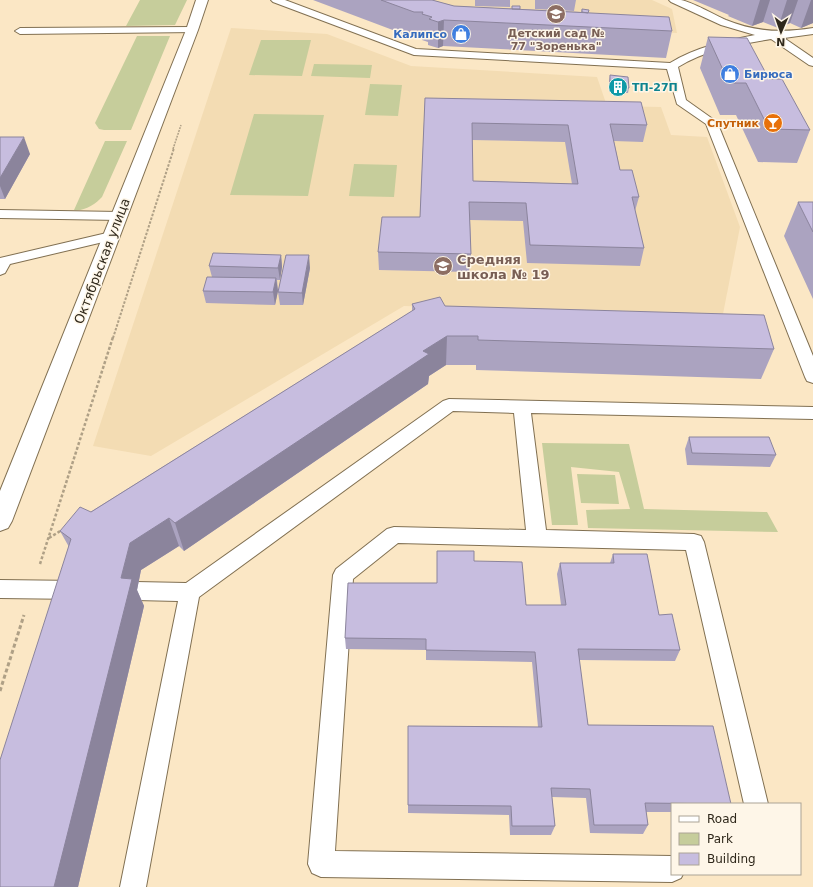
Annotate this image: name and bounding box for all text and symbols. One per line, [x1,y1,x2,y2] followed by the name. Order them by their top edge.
[545,3,567,25] school or university icon: Детский сад № 77 "Зоренька"
[761,12,801,52] north arrow
[450,23,472,45] shop icon: Калипсо
[508,27,604,53] place label: Детский сад № 77 "Зоренька"
[393,28,447,41] place label: Калипсо
[776,35,786,48] text: N
[719,63,741,85] shop icon: Бирюса
[744,68,793,81] place label: Бирюса
[607,76,629,98] building icon: ТП-27П
[632,81,678,94] place label: ТП-27П
[762,112,784,134] bar icon: Спутник
[707,117,760,130] place label: Спутник
[71,196,133,326] street label: Октябрьская улица
[457,252,550,282] place label: Средняя школа № 19
[432,255,454,277] school or university icon: Средняя школа № 19
[671,803,801,875] legend
[707,812,737,826] text: Road
[707,832,733,846] text: Park
[707,852,756,866] text: Building

